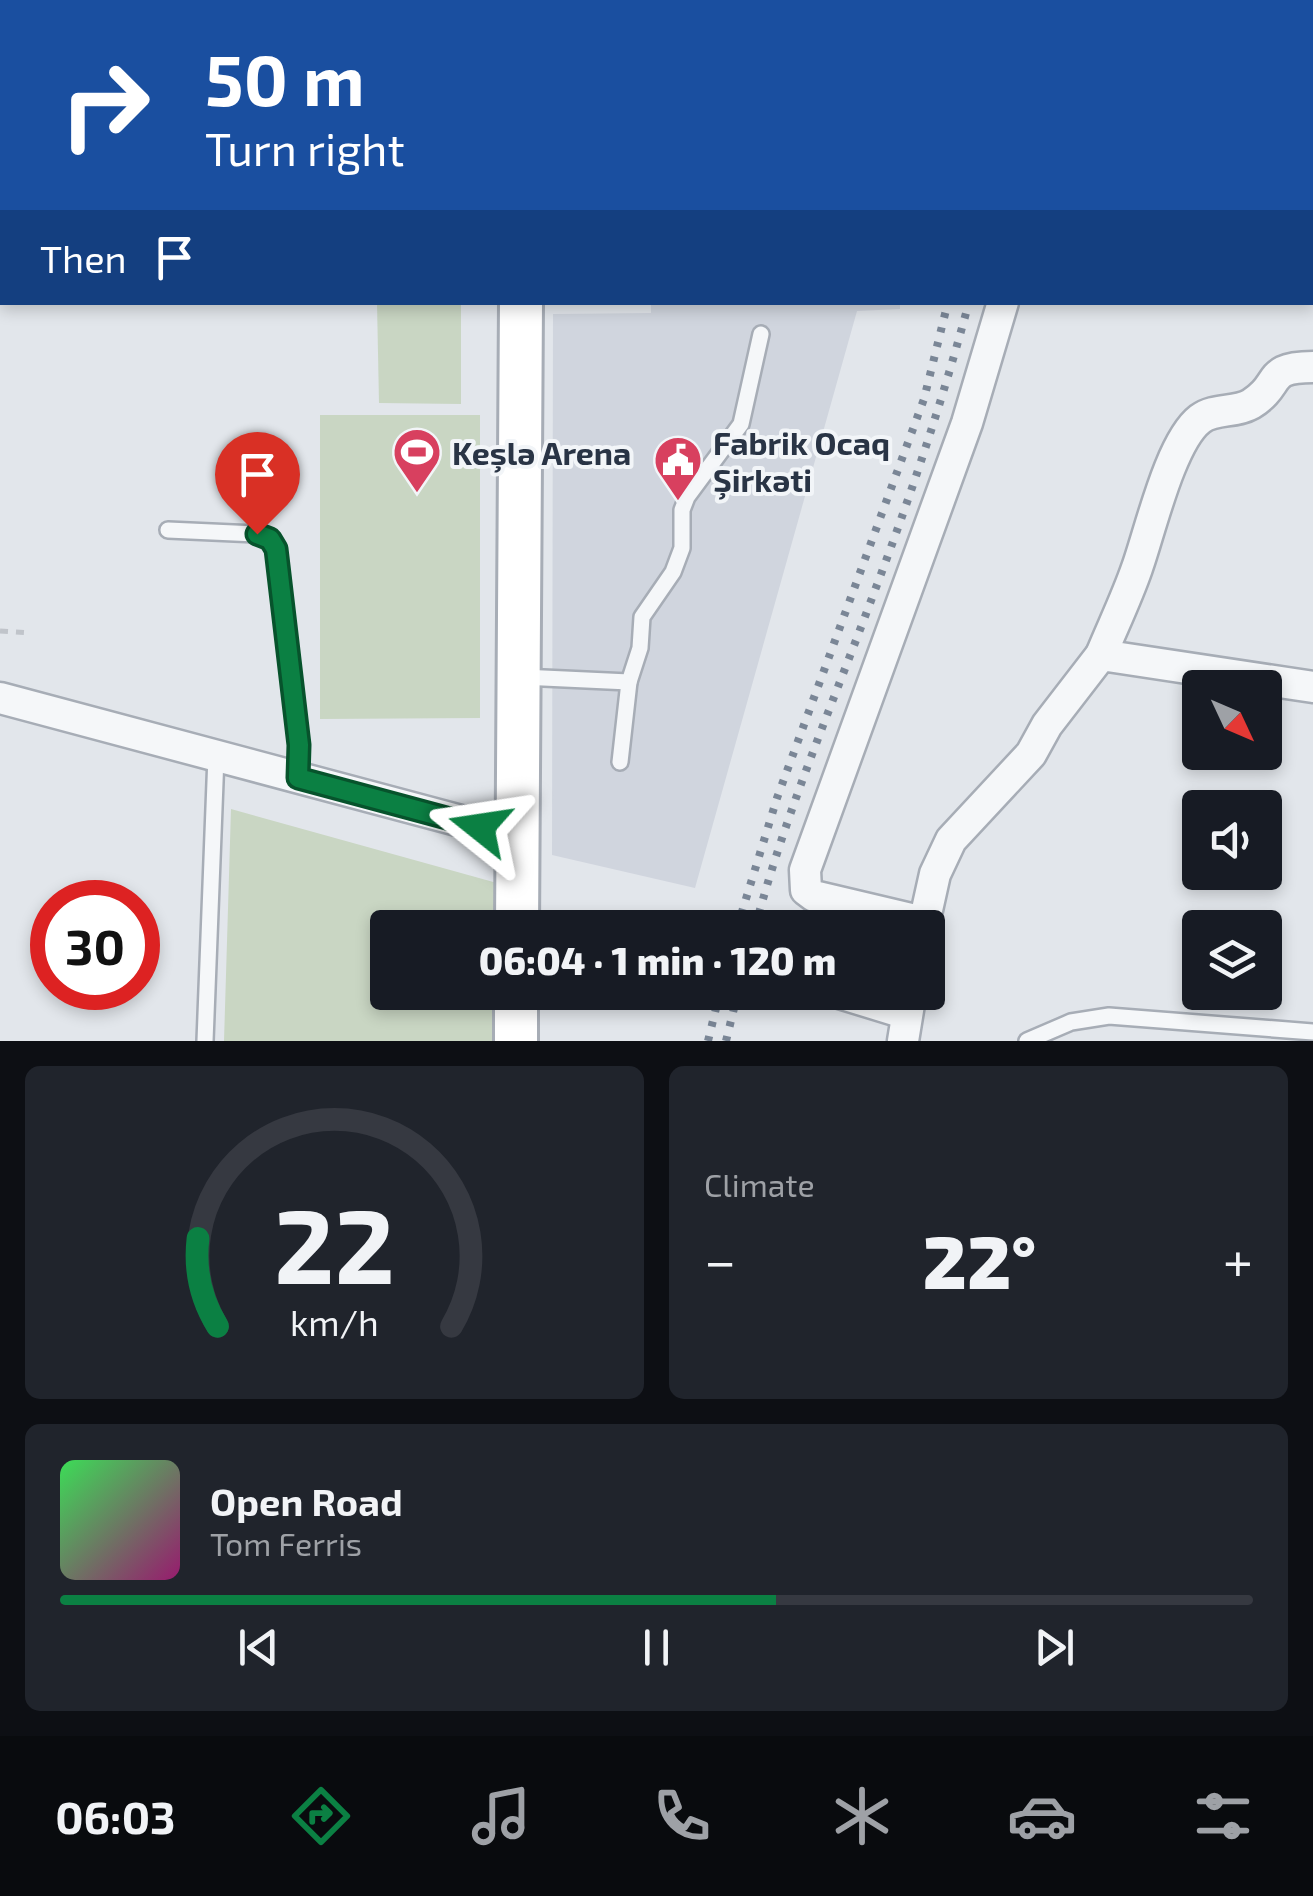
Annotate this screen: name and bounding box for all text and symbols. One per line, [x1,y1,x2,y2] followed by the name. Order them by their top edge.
[205,36,365,120] text: 50 m
[40,40,170,170] icon: right
[205,121,405,175] text: Turn right
[147,230,202,285] icon: arrive
[40,235,127,281] text: Then
[713,423,890,500] place label: Fabrik Ocaq Şirkəti
[391,426,443,494] sports icon: Keşlə Arena
[215,432,300,535] pin
[452,433,631,473] place label: Keşlə Arena
[652,434,704,502] public building icon: Fabrik Ocaq Şirkəti
[230,447,285,502] icon: arrive
[1182,670,1282,770] north arrow
[1182,670,1282,1010] map controls
[428,775,532,879] position arrow
[1182,790,1282,890] button: sound
[30,880,160,1010] speed limit sign: 30
[1182,910,1282,1010] button: layers
[479,937,836,983] text: 06:04 · 1 min · 120 m
[704,1165,815,1203] text: Climate
[274,1180,395,1305] text: 22
[923,1214,1036,1304] text: 22°
[704,1226,736,1292] text: −
[1223,1226,1253,1292] text: +
[290,1300,379,1343] text: km/h
[210,1478,403,1524] text: Open Road
[210,1524,362,1562] text: Tom Ferris
[231,1620,286,1675] icon: previous
[629,1620,684,1675] icon: pause
[1027,1620,1082,1675] icon: next
[286,1781,356,1851] icon: directions
[466,1781,536,1851] icon: music
[647,1781,717,1851] icon: phone
[827,1781,897,1851] icon: climate
[1007,1781,1077,1851] icon: car
[1188,1781,1258,1851] icon: filters
[55,1789,176,1843] text: 06:03

